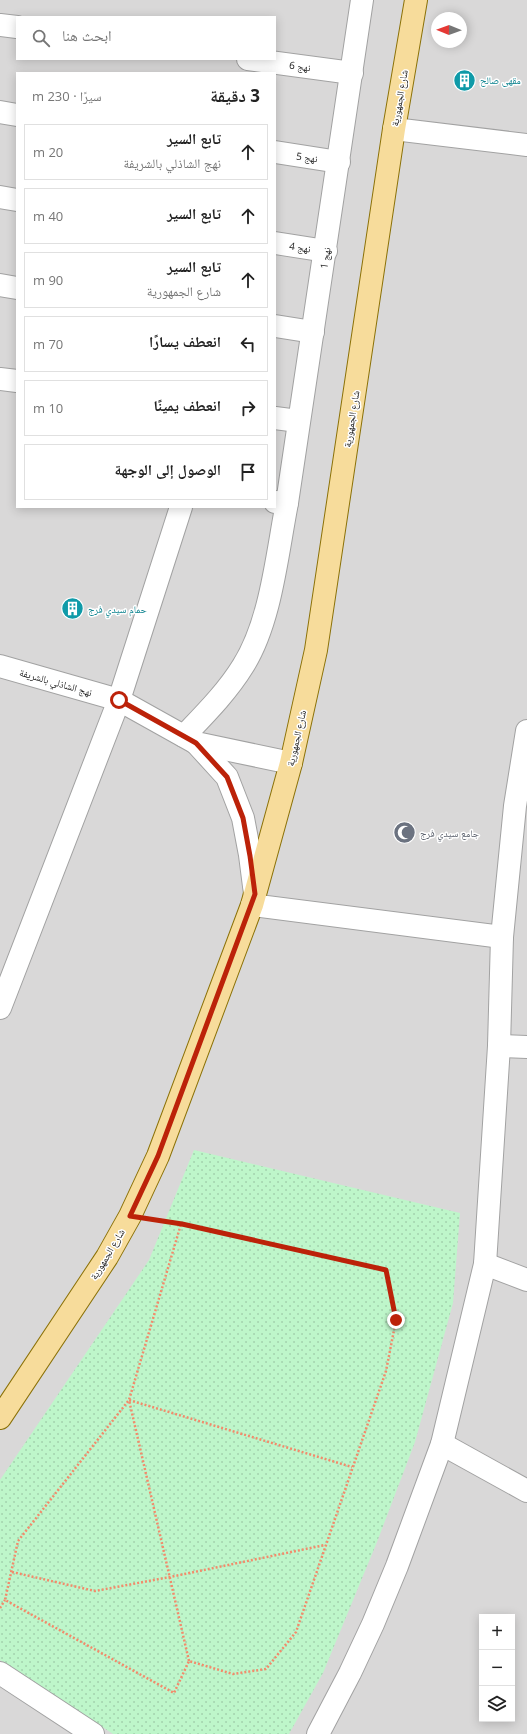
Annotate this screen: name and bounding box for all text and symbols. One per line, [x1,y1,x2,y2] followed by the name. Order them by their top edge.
[431,12,467,48] north arrow
[16,16,276,60] search box
[62,25,112,45] text: ابحث هنا
[30,27,52,49] icon: search
[288,58,312,74] street label: نهج 6
[452,67,478,93] building icon: مقهى صالح
[387,68,411,127] street label: شارع الجمهورية
[480,73,521,87] place label: مقهى صالح
[210,84,260,107] text: 3 دقيقة
[32,87,102,105] text: سيرًا · 230 m
[167,128,221,148] text: تابع السير
[237,141,259,163] icon: ahead
[33,143,63,161] text: 20 m
[295,149,319,165] street label: نهج 5
[123,154,221,172] text: نهج الشاذلي بالشريفة
[167,203,221,223] text: تابع السير
[237,205,259,227] icon: ahead
[33,207,63,225] text: 40 m
[288,238,312,256] street label: نهج 4
[316,246,334,270] street label: نهج 1
[167,256,221,276] text: تابع السير
[237,269,259,291] icon: ahead
[33,271,63,289] text: 90 m
[147,282,221,300] text: شارع الجمهورية
[149,331,221,351] text: انعطف يسارًا
[237,333,259,355] icon: left
[33,335,63,353] text: 70 m
[340,389,362,448] street label: شارع الجمهورية
[153,395,221,415] text: انعطف يمينًا
[237,397,259,419] icon: right
[33,399,63,417] text: 10 m
[115,459,221,479] text: الوصول إلى الوجهة
[237,461,259,483] icon: arrive
[60,596,86,622] building icon: حمام سيدي فرج
[88,602,147,618] place label: حمام سيدي فرج
[18,665,94,701] street label: نهج الشاذلي بالشريفة
[110,691,128,709] route start
[283,708,309,767] street label: شارع الجمهورية
[391,820,417,846] mosque icon: جامع سيدي فرج
[420,826,480,842] place label: جامع سيدي فرج
[86,1226,128,1282] street label: شارع الجمهورية
[387,1311,405,1329] route end
[479,1614,515,1722] map controls
[479,1614,515,1650] button: +
[479,1650,515,1686] button: −
[479,1686,515,1722] button: layers

